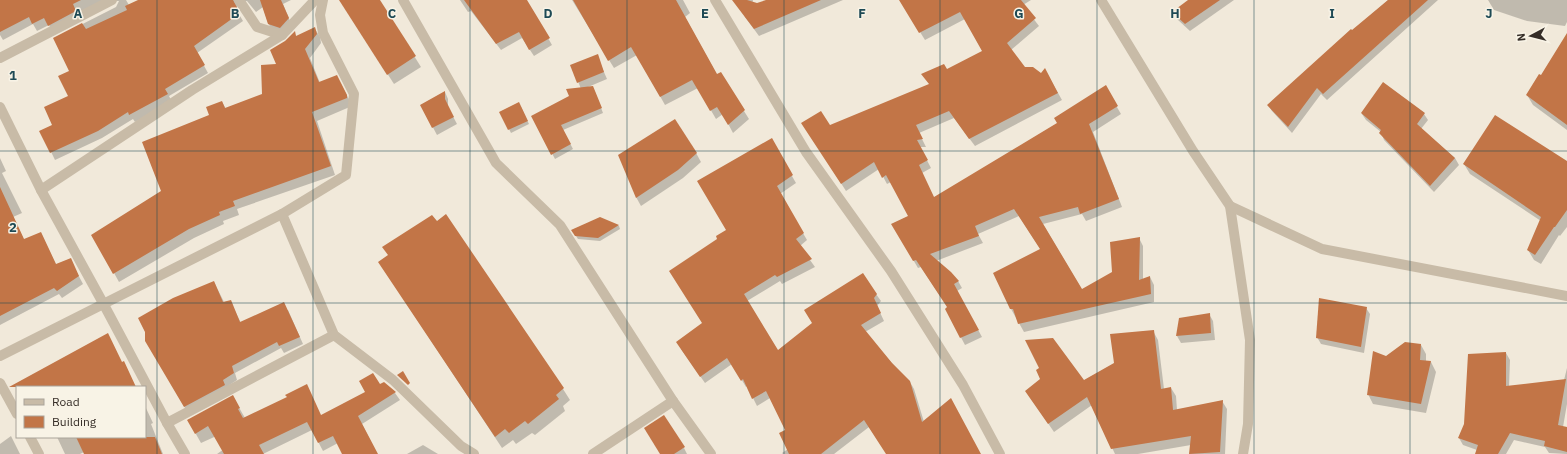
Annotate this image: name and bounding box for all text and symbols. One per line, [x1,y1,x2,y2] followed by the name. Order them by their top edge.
[74,5,83,22] text: A
[231,5,240,22] text: B
[388,5,397,22] text: C
[543,5,553,22] text: D
[701,5,709,22] text: E
[858,5,866,22] text: F
[1014,5,1024,22] text: G
[1170,5,1180,22] text: H
[1329,5,1335,22] text: I
[1485,5,1493,22] text: J
[1511,16,1551,56] north arrow
[1514,32,1529,42] text: N
[9,67,17,84] text: 1
[9,219,17,236] text: 2
[16,386,146,438] legend
[52,394,80,409] text: Road
[52,414,97,429] text: Building

